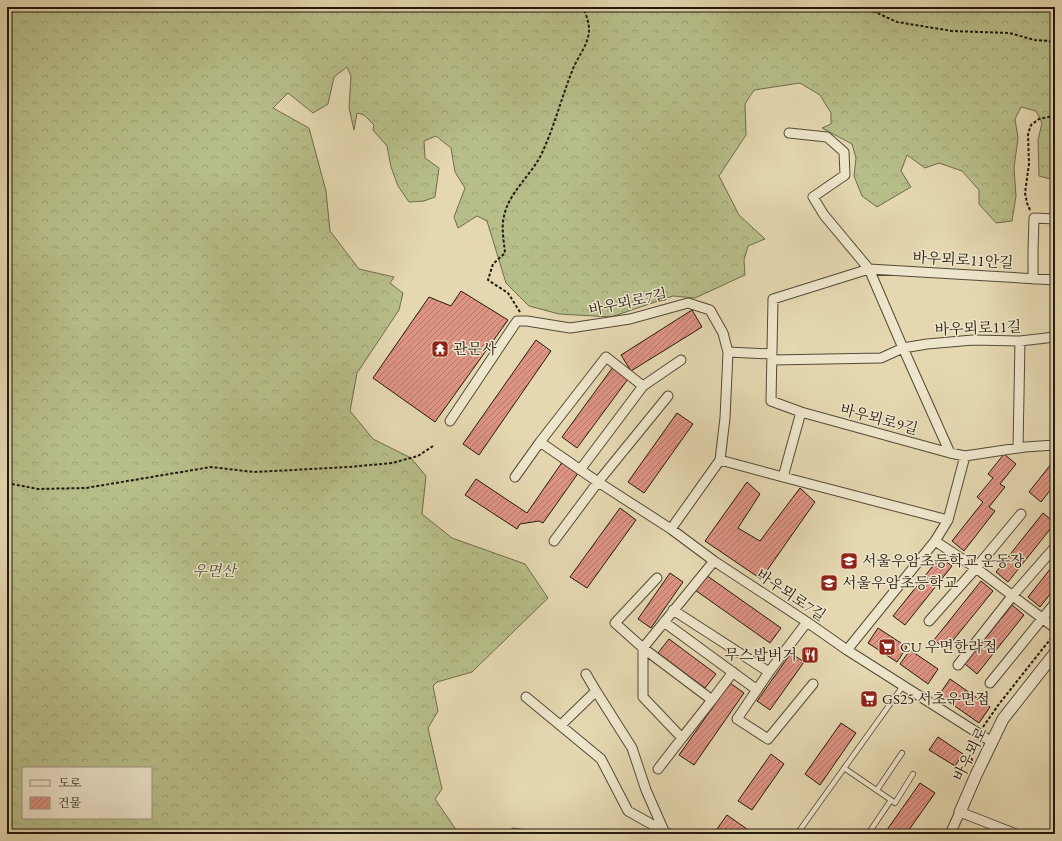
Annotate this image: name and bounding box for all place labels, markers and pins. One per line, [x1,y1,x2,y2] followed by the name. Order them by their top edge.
[430,339,450,359] temple icon: 관문사
[453,339,497,358] place label: 관문사
[839,551,859,571] school or university icon: 서울우암초등학교 운동장
[862,551,1025,570] place label: 서울우암초등학교 운동장
[819,573,839,593] school or university icon: 서울우암초등학교
[842,573,958,592] place label: 서울우암초등학교
[877,637,897,657] supermarket icon: CU 우면한라점
[900,637,997,656] place label: CU 우면한라점
[725,645,797,664] place label: 무스밥버거
[800,645,820,665] restaurant icon: 무스밥버거
[859,689,879,709] supermarket icon: GS25 서초우면점
[882,689,990,708] place label: GS25 서초우면점

